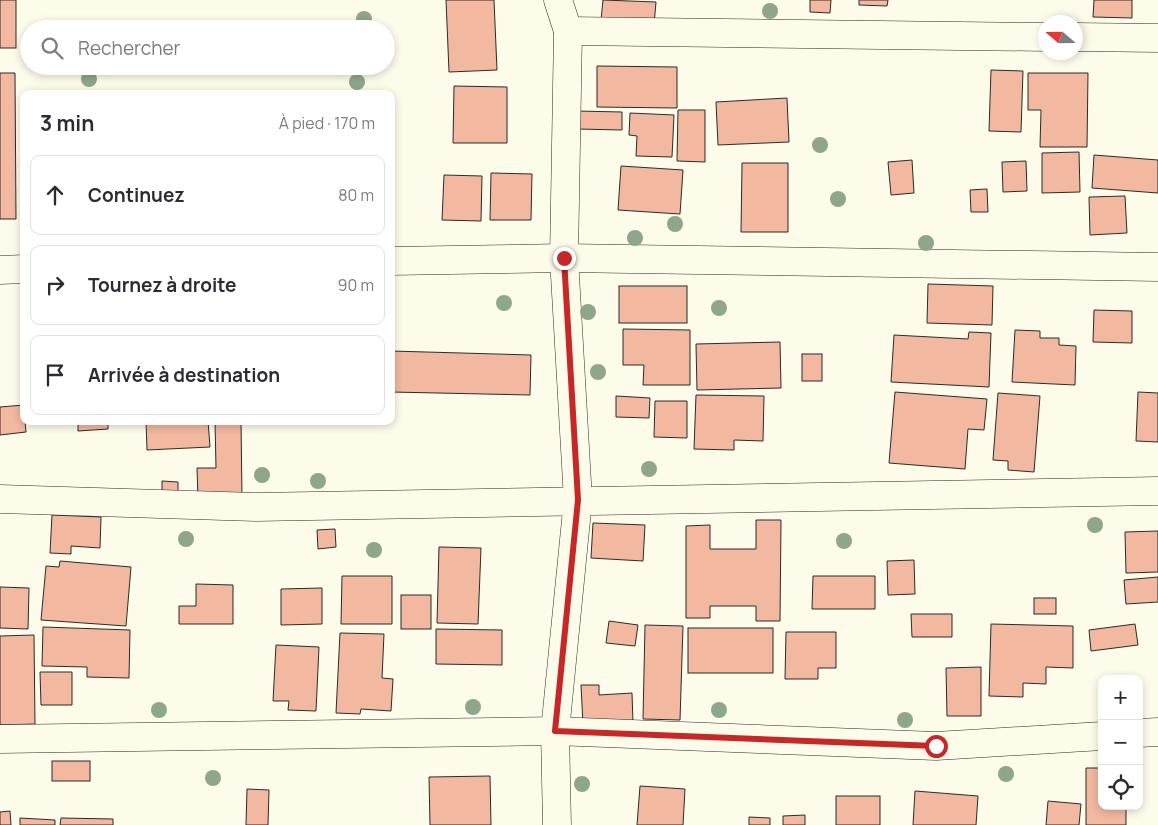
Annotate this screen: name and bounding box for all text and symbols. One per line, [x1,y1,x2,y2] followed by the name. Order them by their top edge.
[1038,15,1083,60] north arrow
[20,20,395,75] search box
[38,34,66,62] icon: search
[78,35,180,61] text: Rechercher
[40,109,94,137] text: 3 min
[279,112,375,134] text: À pied · 170 m
[41,181,69,209] icon: ahead
[88,182,185,208] text: Continuez
[338,184,374,206] text: 80 m
[553,247,576,270] route end
[41,271,69,299] icon: right
[88,272,236,298] text: Tournez à droite
[338,274,374,296] text: 90 m
[41,361,69,389] icon: arrive
[88,362,280,388] text: Arrivée à destination
[1098,675,1143,810] map controls
[1098,675,1143,720] button: +
[1098,720,1143,765] button: −
[925,735,948,758] route start
[1098,765,1143,810] button: locate

